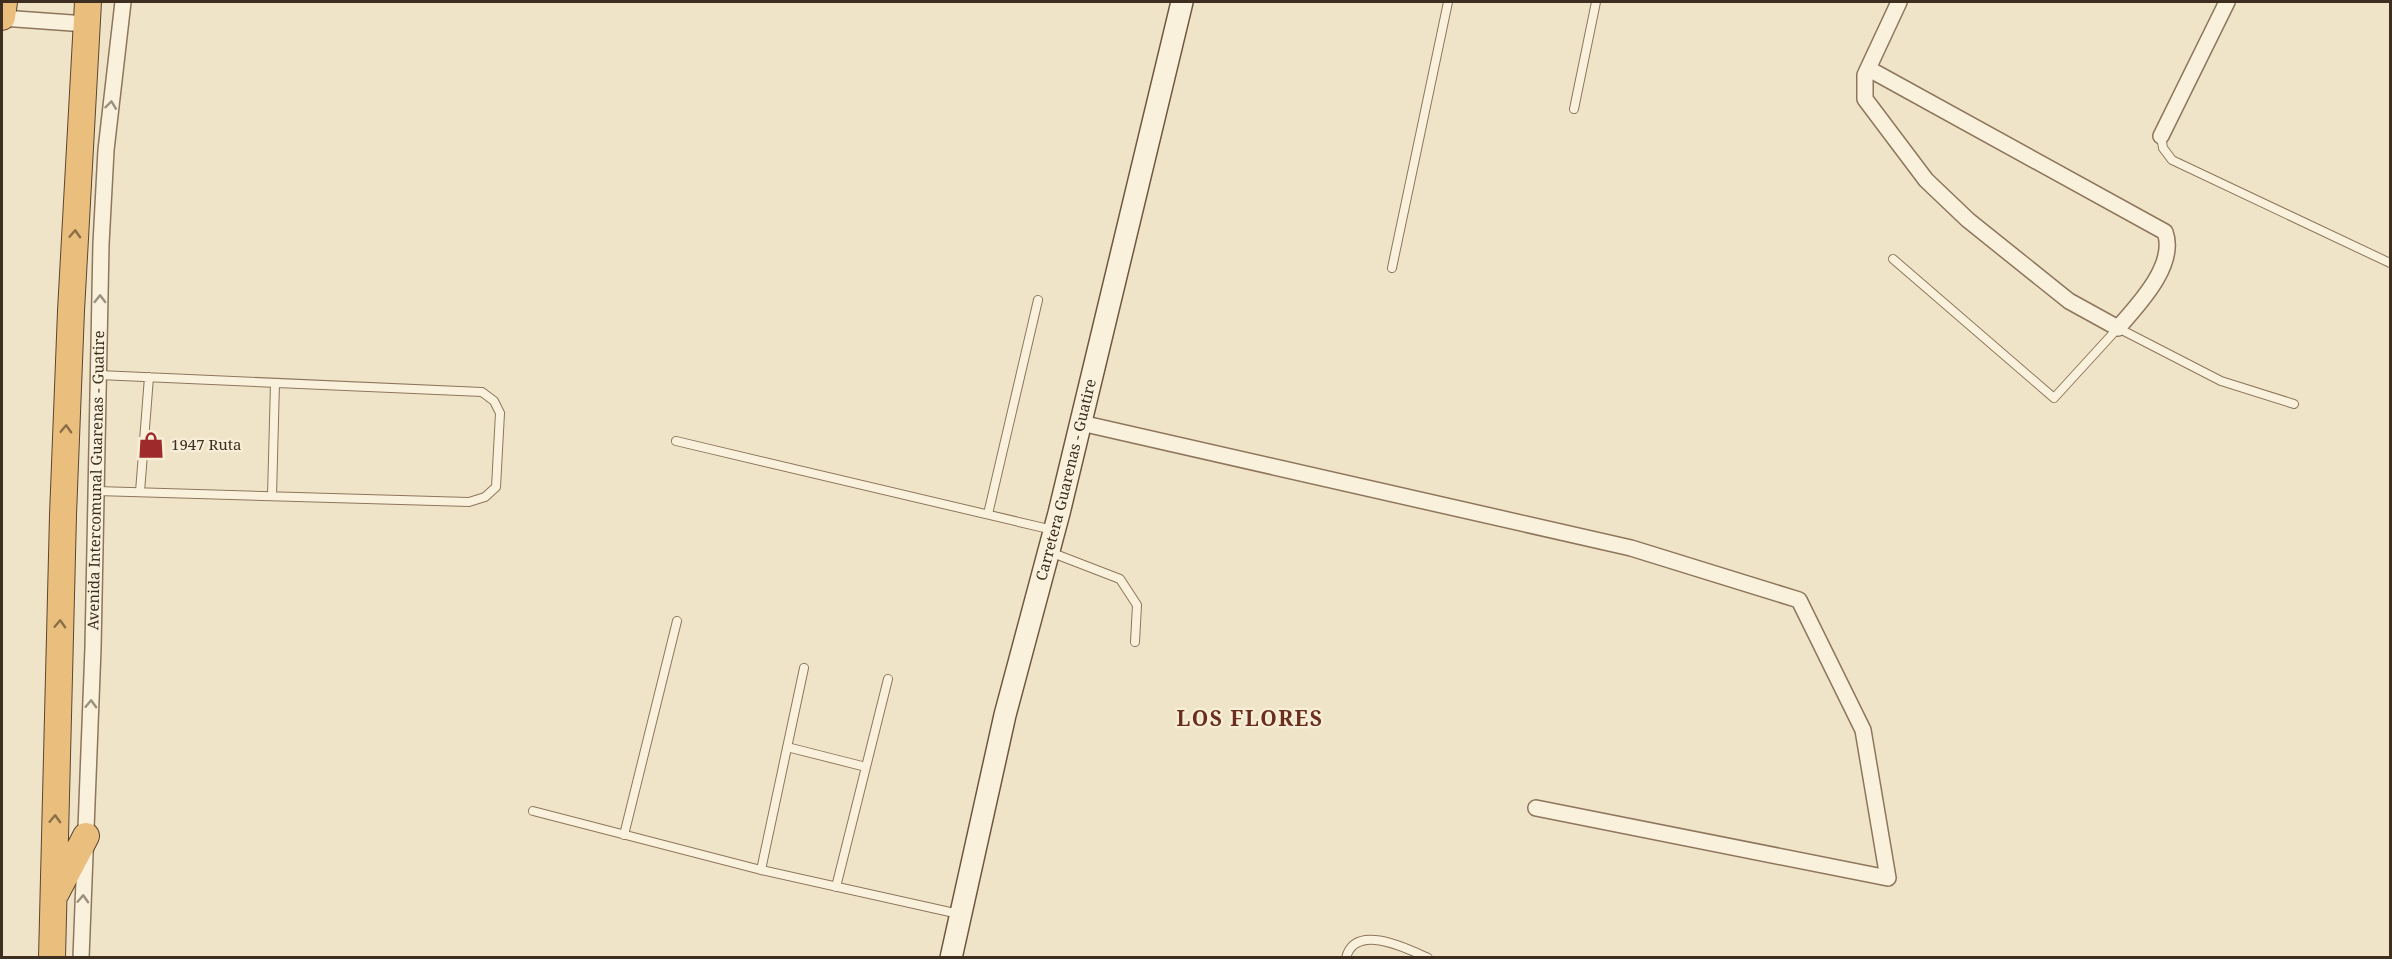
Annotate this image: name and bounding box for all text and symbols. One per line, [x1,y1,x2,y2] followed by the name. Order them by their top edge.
[105,100,117,109] one-way arrow
[68,230,81,239] one-way arrow
[94,295,106,304] one-way arrow
[82,330,108,630] street label: Avenida Intercomunal Guarenas - Guatire
[1030,377,1100,583] street label: Carretera Guarenas - Guatire
[60,424,73,433] one-way arrow
[136,430,166,460] shop icon: 1947 Ruta
[171,434,242,454] place label: 1947 Ruta
[54,619,67,628] one-way arrow
[84,700,97,709] one-way arrow
[1176,704,1324,732] district label: LOS FLORES
[49,814,61,823] one-way arrow
[77,895,90,904] one-way arrow

